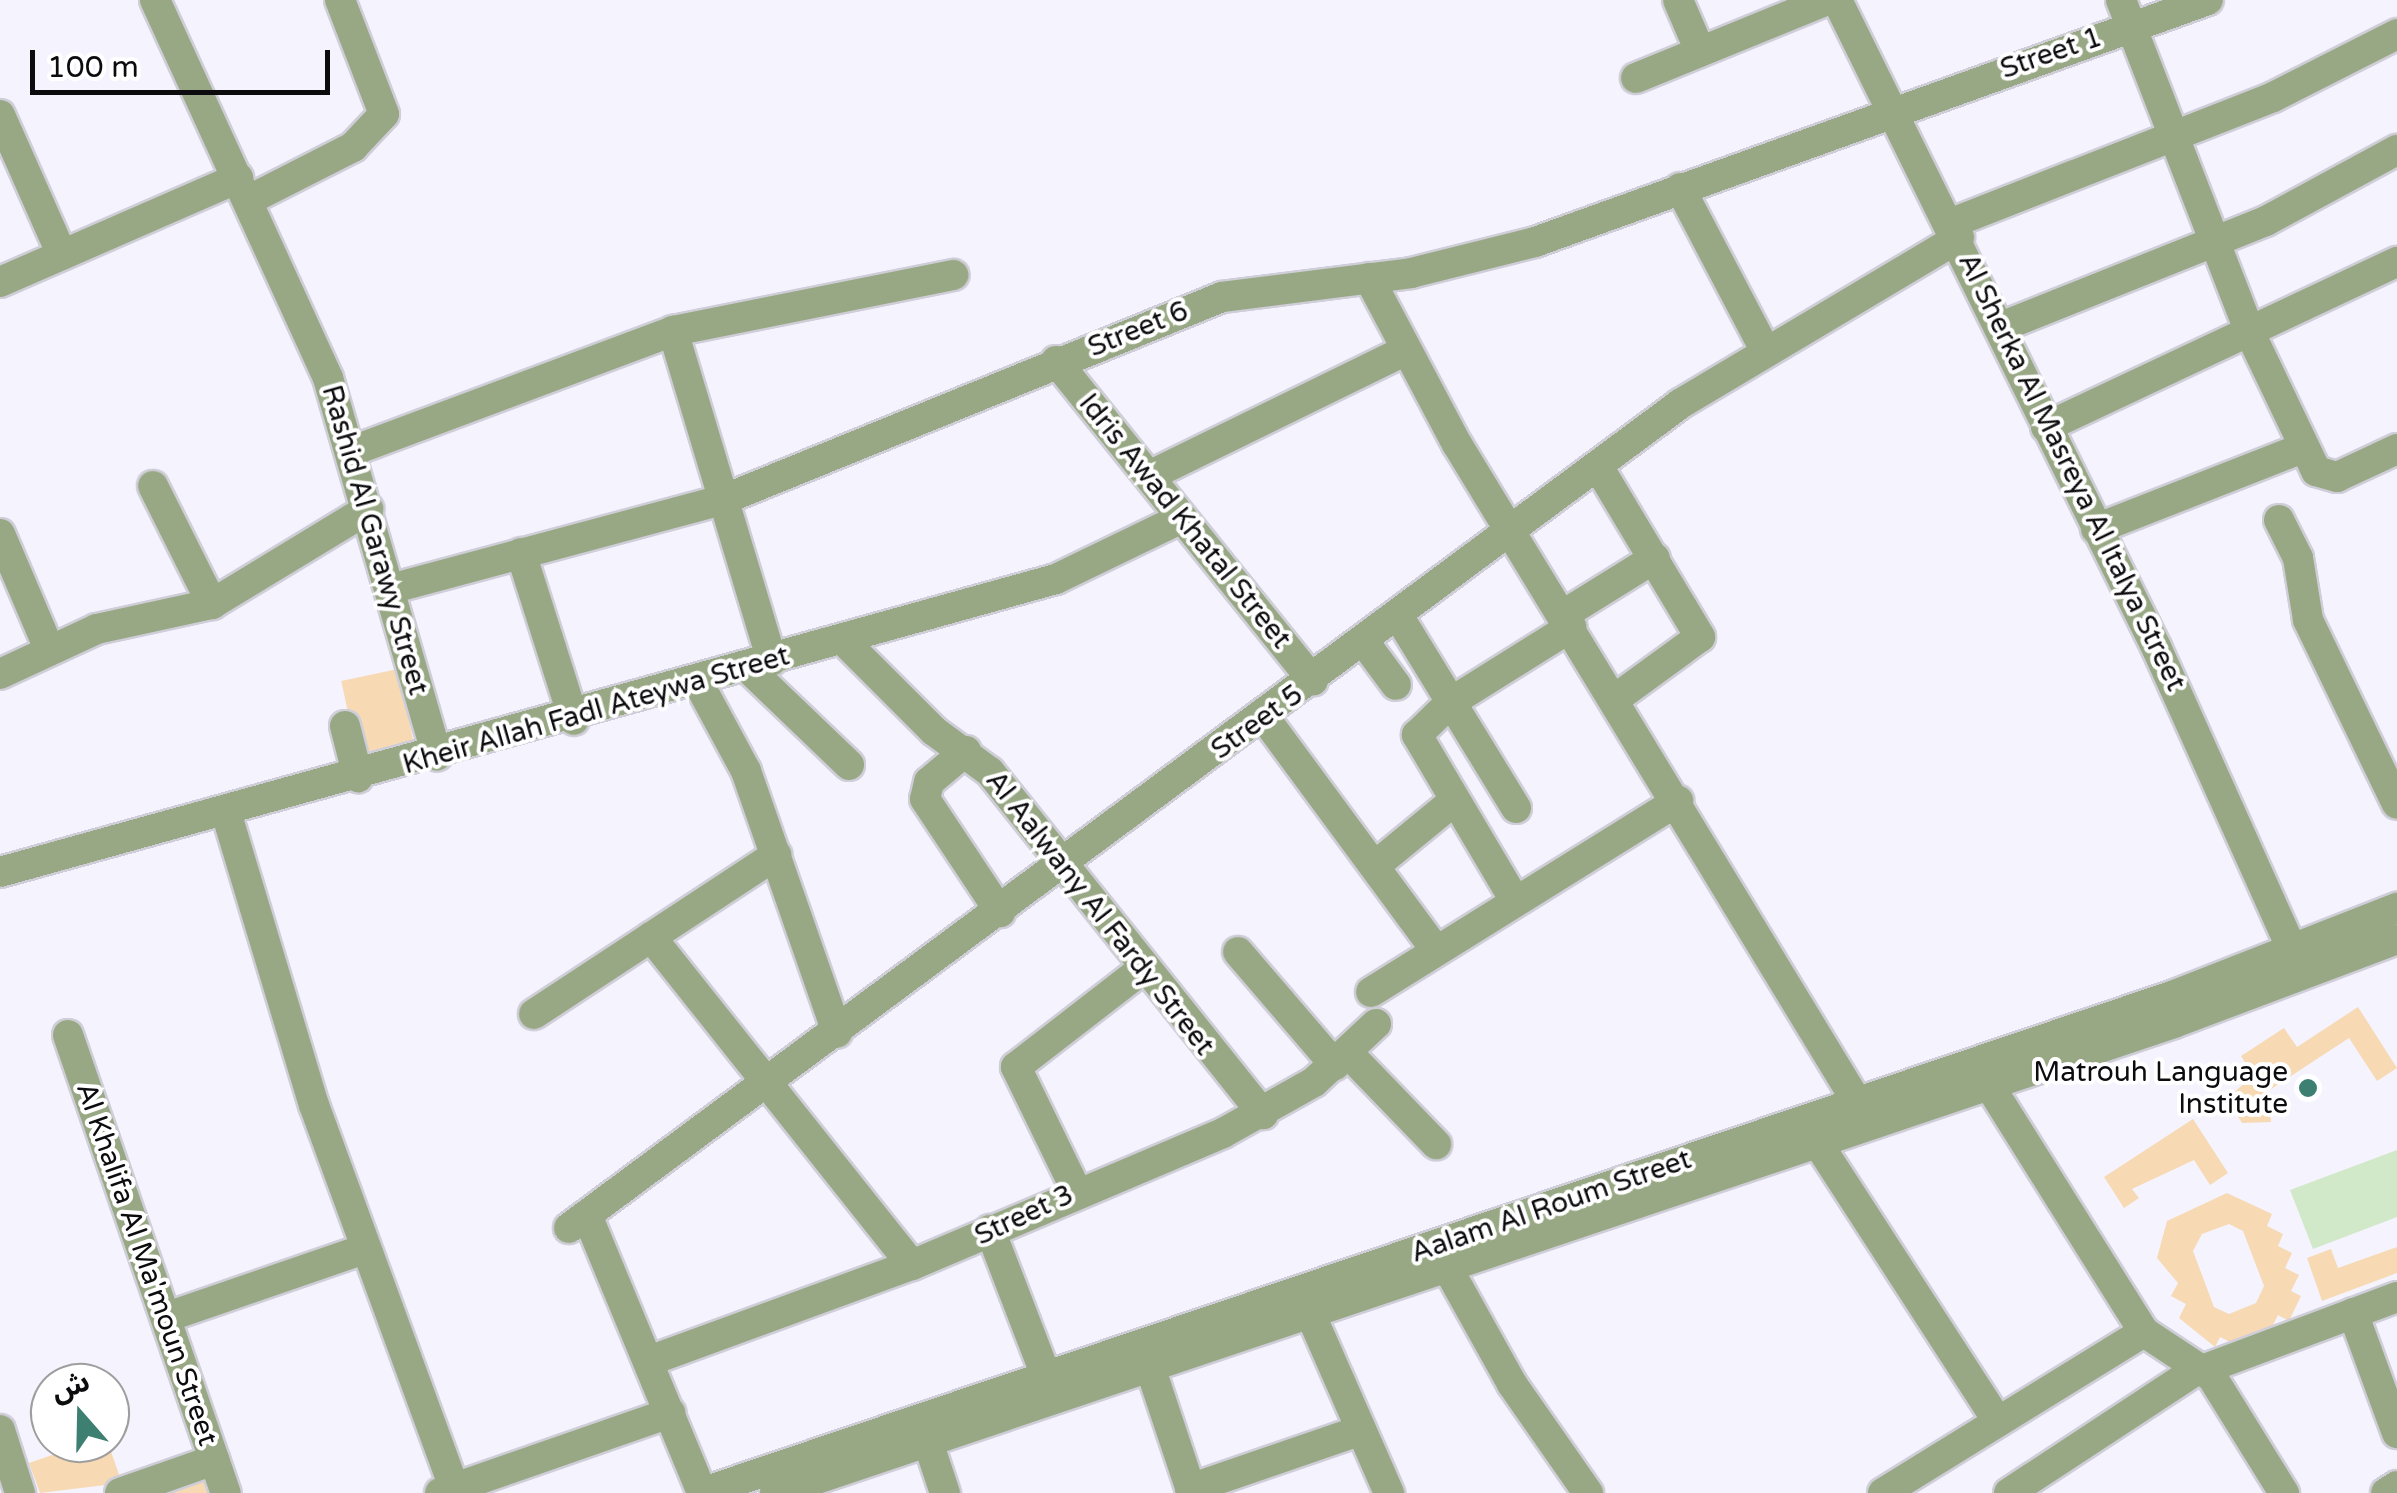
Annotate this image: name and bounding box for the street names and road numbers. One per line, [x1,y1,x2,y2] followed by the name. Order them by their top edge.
[1996,20,2106,86] street label: Street 1
[1951,248,2193,696] street label: Al Sherka Al Masreya Al Italya Street
[1083,294,1193,364] street label: Street 6
[315,381,435,699] street label: Rashid Al Garawy Street
[1072,387,1298,655] street label: Idris Awad Khatal Street
[399,639,793,781] street label: Kheir Allah Fadl Ateywa Street
[1205,678,1309,766] street label: Street 5
[979,764,1221,1062] street label: Al Aalwany Al Fardy Street
[69,1078,225,1450] street label: Al Khalifa Al Ma'moun Street
[1406,1142,1696,1270] street label: Aalam Al Roum Street
[969,1178,1079,1252] street label: Street 3

